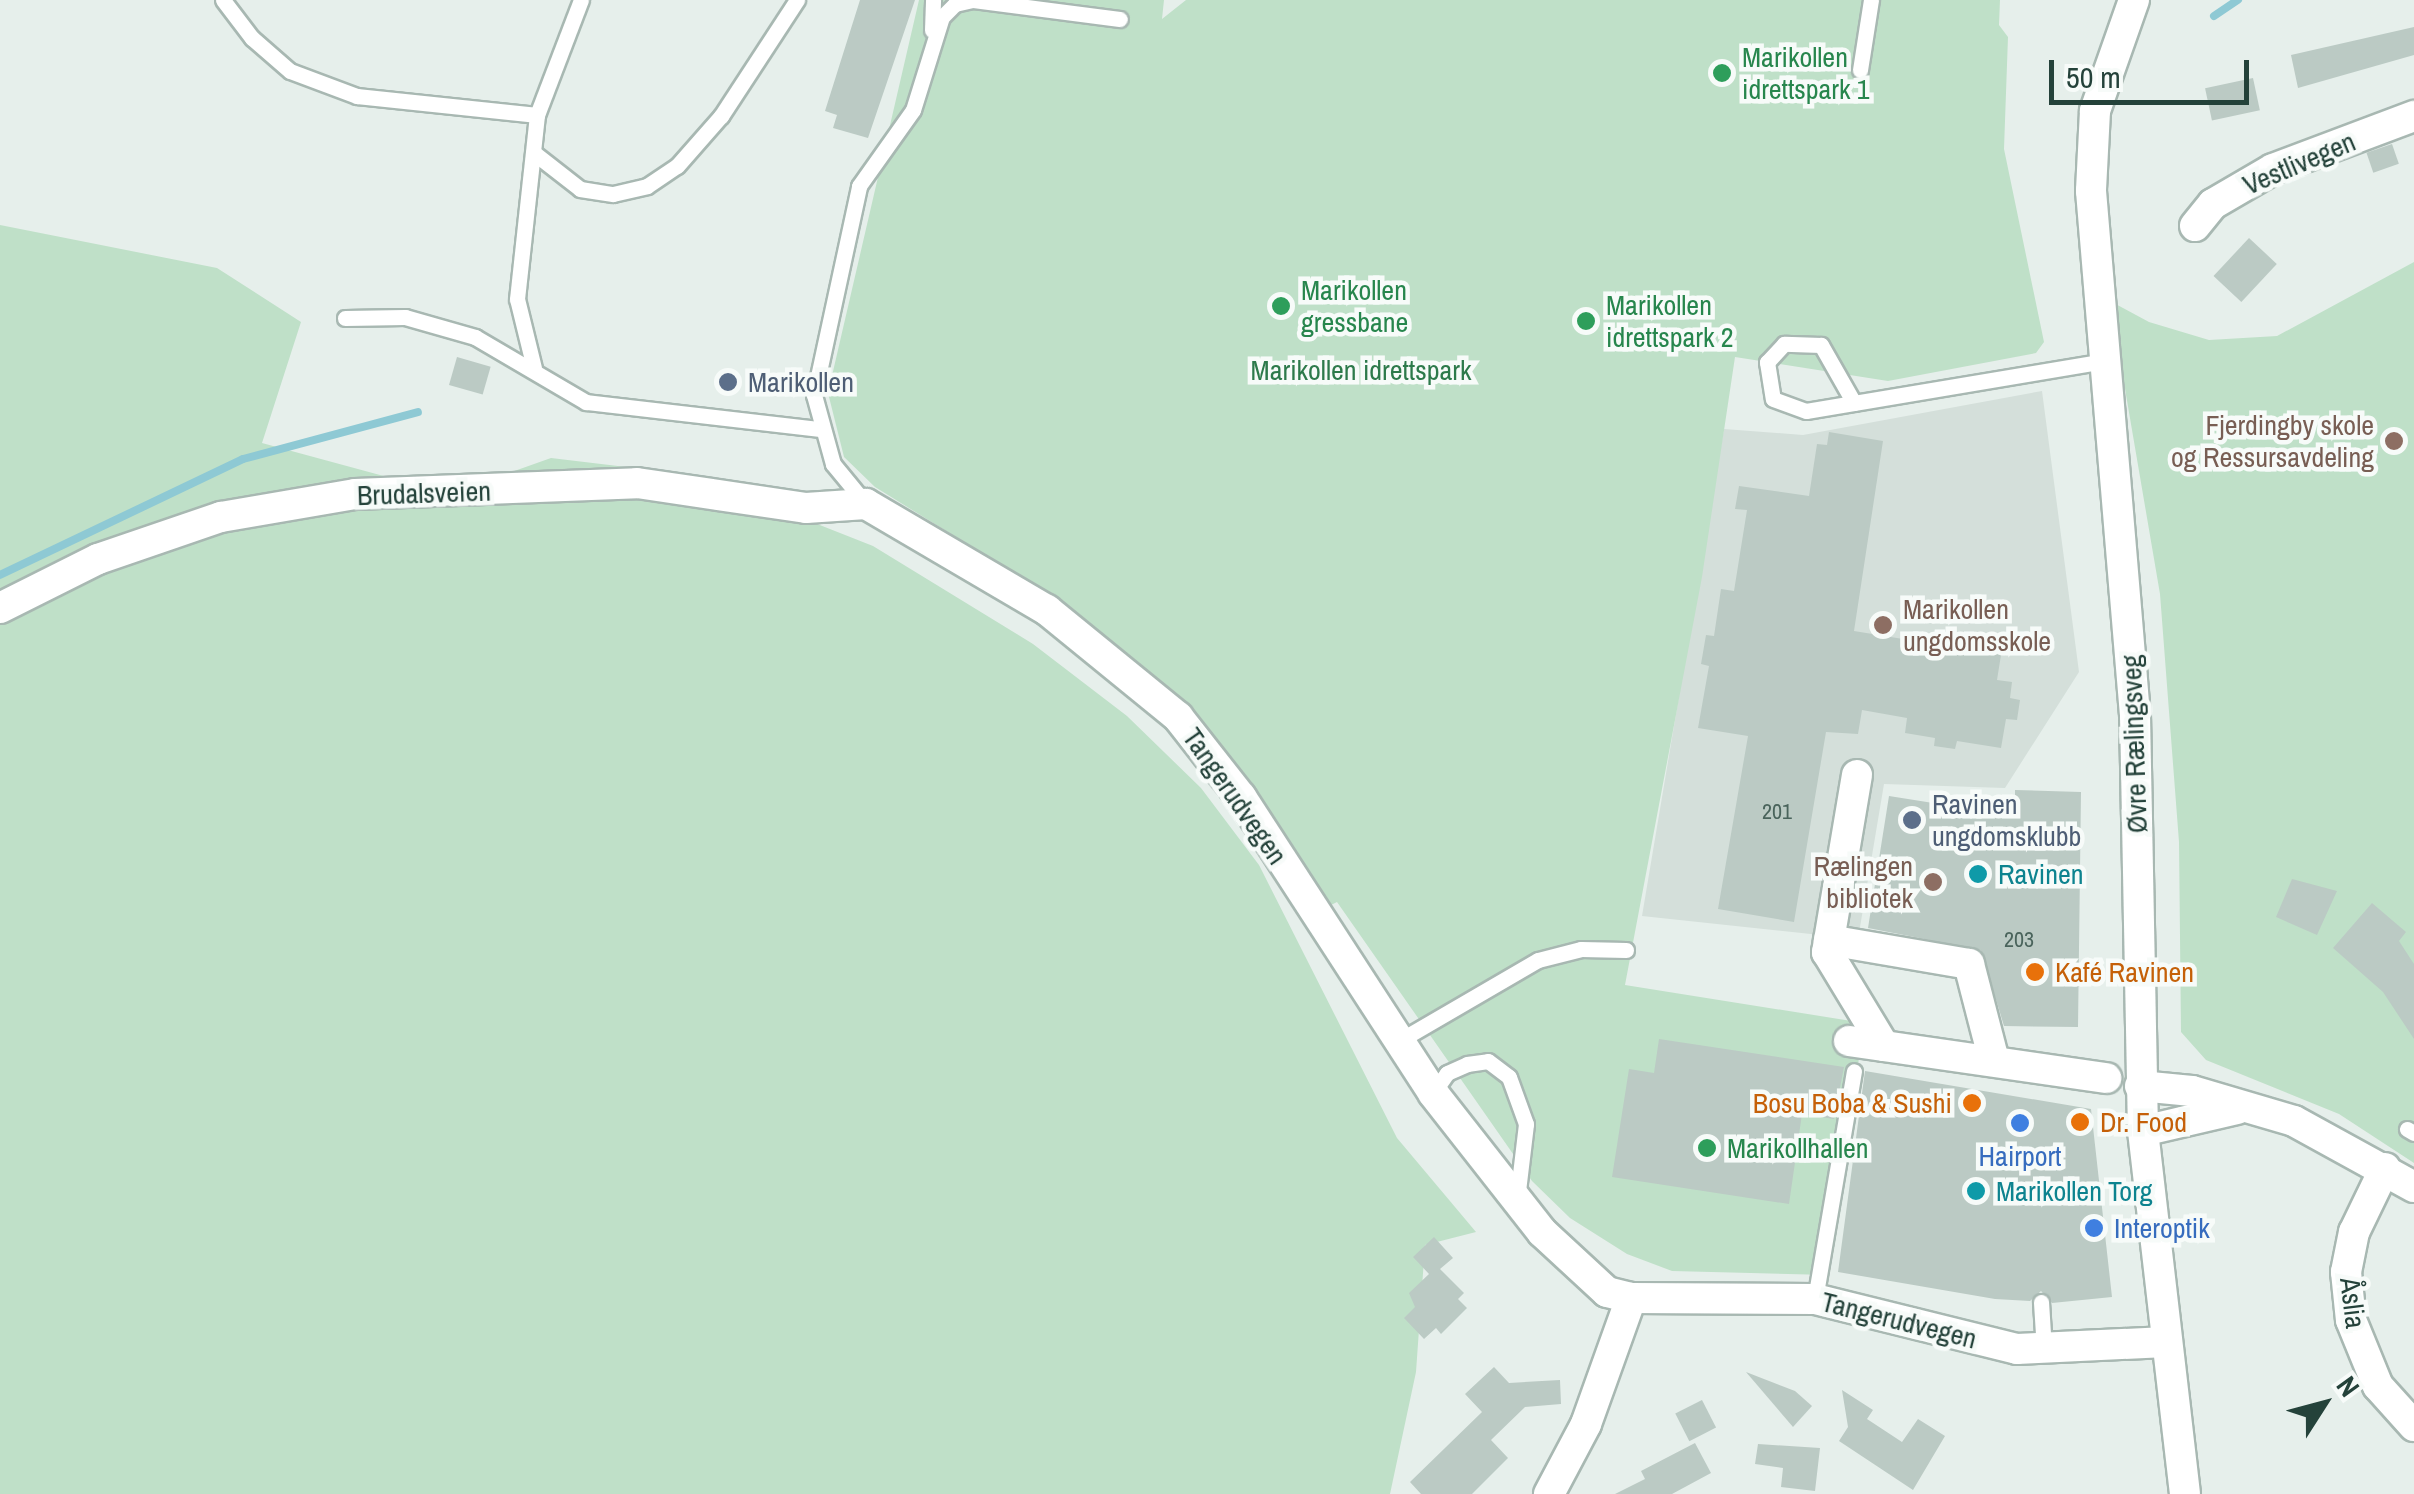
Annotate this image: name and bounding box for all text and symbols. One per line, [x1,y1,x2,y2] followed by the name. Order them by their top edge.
[1742,40,1870,106] place label: Marikollen idrettspark 1
[2054,40,2254,102] scale bar
[2066,57,2121,97] text: 50 m
[1711,62,1733,84] marker: Marikollen idrettspark 1
[2238,124,2360,202] street label: Vestlivegen
[1301,273,1408,339] place label: Marikollen gressbane
[1606,288,1734,354] place label: Marikollen idrettspark 2
[1270,295,1292,317] marker: Marikollen gressbane
[1575,310,1597,332] marker: Marikollen idrettspark 2
[1251,353,1471,387] park label: Marikollen idrettspark
[748,365,854,399] place label: Marikollen
[717,371,739,393] marker: Marikollen
[2171,408,2374,474] place label: Fjerdingby skole og Ressursavdeling
[2383,430,2405,452] marker: Fjerdingby skole og Ressursavdeling
[356,474,492,512] street label: Brudalsveien
[1903,592,2051,658] place label: Marikollen ungdomsskole
[1872,614,1894,636] marker: Marikollen ungdomsskole
[2114,654,2154,834] street label: Øvre Rælingsveg
[1176,721,1294,871] street label: Tangerudvegen
[1932,787,2081,853] place label: Ravinen ungdomsklubb
[1762,799,1792,825] house number: 201
[1901,809,1923,831] marker: Ravinen ungdomsklubb
[1813,849,1913,915] place label: Rælingen bibliotek
[1998,857,2084,891] place label: Ravinen
[1967,863,1989,885] marker: Ravinen
[1922,871,1944,893] marker: Rælingen bibliotek
[2004,927,2034,953] house number: 203
[2055,955,2194,989] place label: Kafé Ravinen
[2024,961,2046,983] marker: Kafé Ravinen
[1753,1086,1952,1120] place label: Bosu Boba & Sushi
[1961,1092,1983,1114] marker: Bosu Boba & Sushi
[2100,1105,2187,1139] place label: Dr. Food
[2069,1111,2091,1133] marker: Dr. Food
[2009,1112,2031,1134] marker: Hairport
[1727,1131,1869,1165] place label: Marikollhallen
[1696,1137,1718,1159] marker: Marikollhallen
[1979,1139,2061,1173] place label: Hairport
[1996,1174,2153,1208] place label: Marikollen Torg
[1965,1180,1987,1202] marker: Marikollen Torg
[2114,1211,2210,1245] place label: Interoptik
[2083,1217,2105,1239] marker: Interoptik
[2333,1276,2373,1330] street label: Åslia
[1818,1284,1980,1356] street label: Tangerudvegen
[2274,1354,2374,1454] north arrow
[2328,1368,2369,1404] text: N

